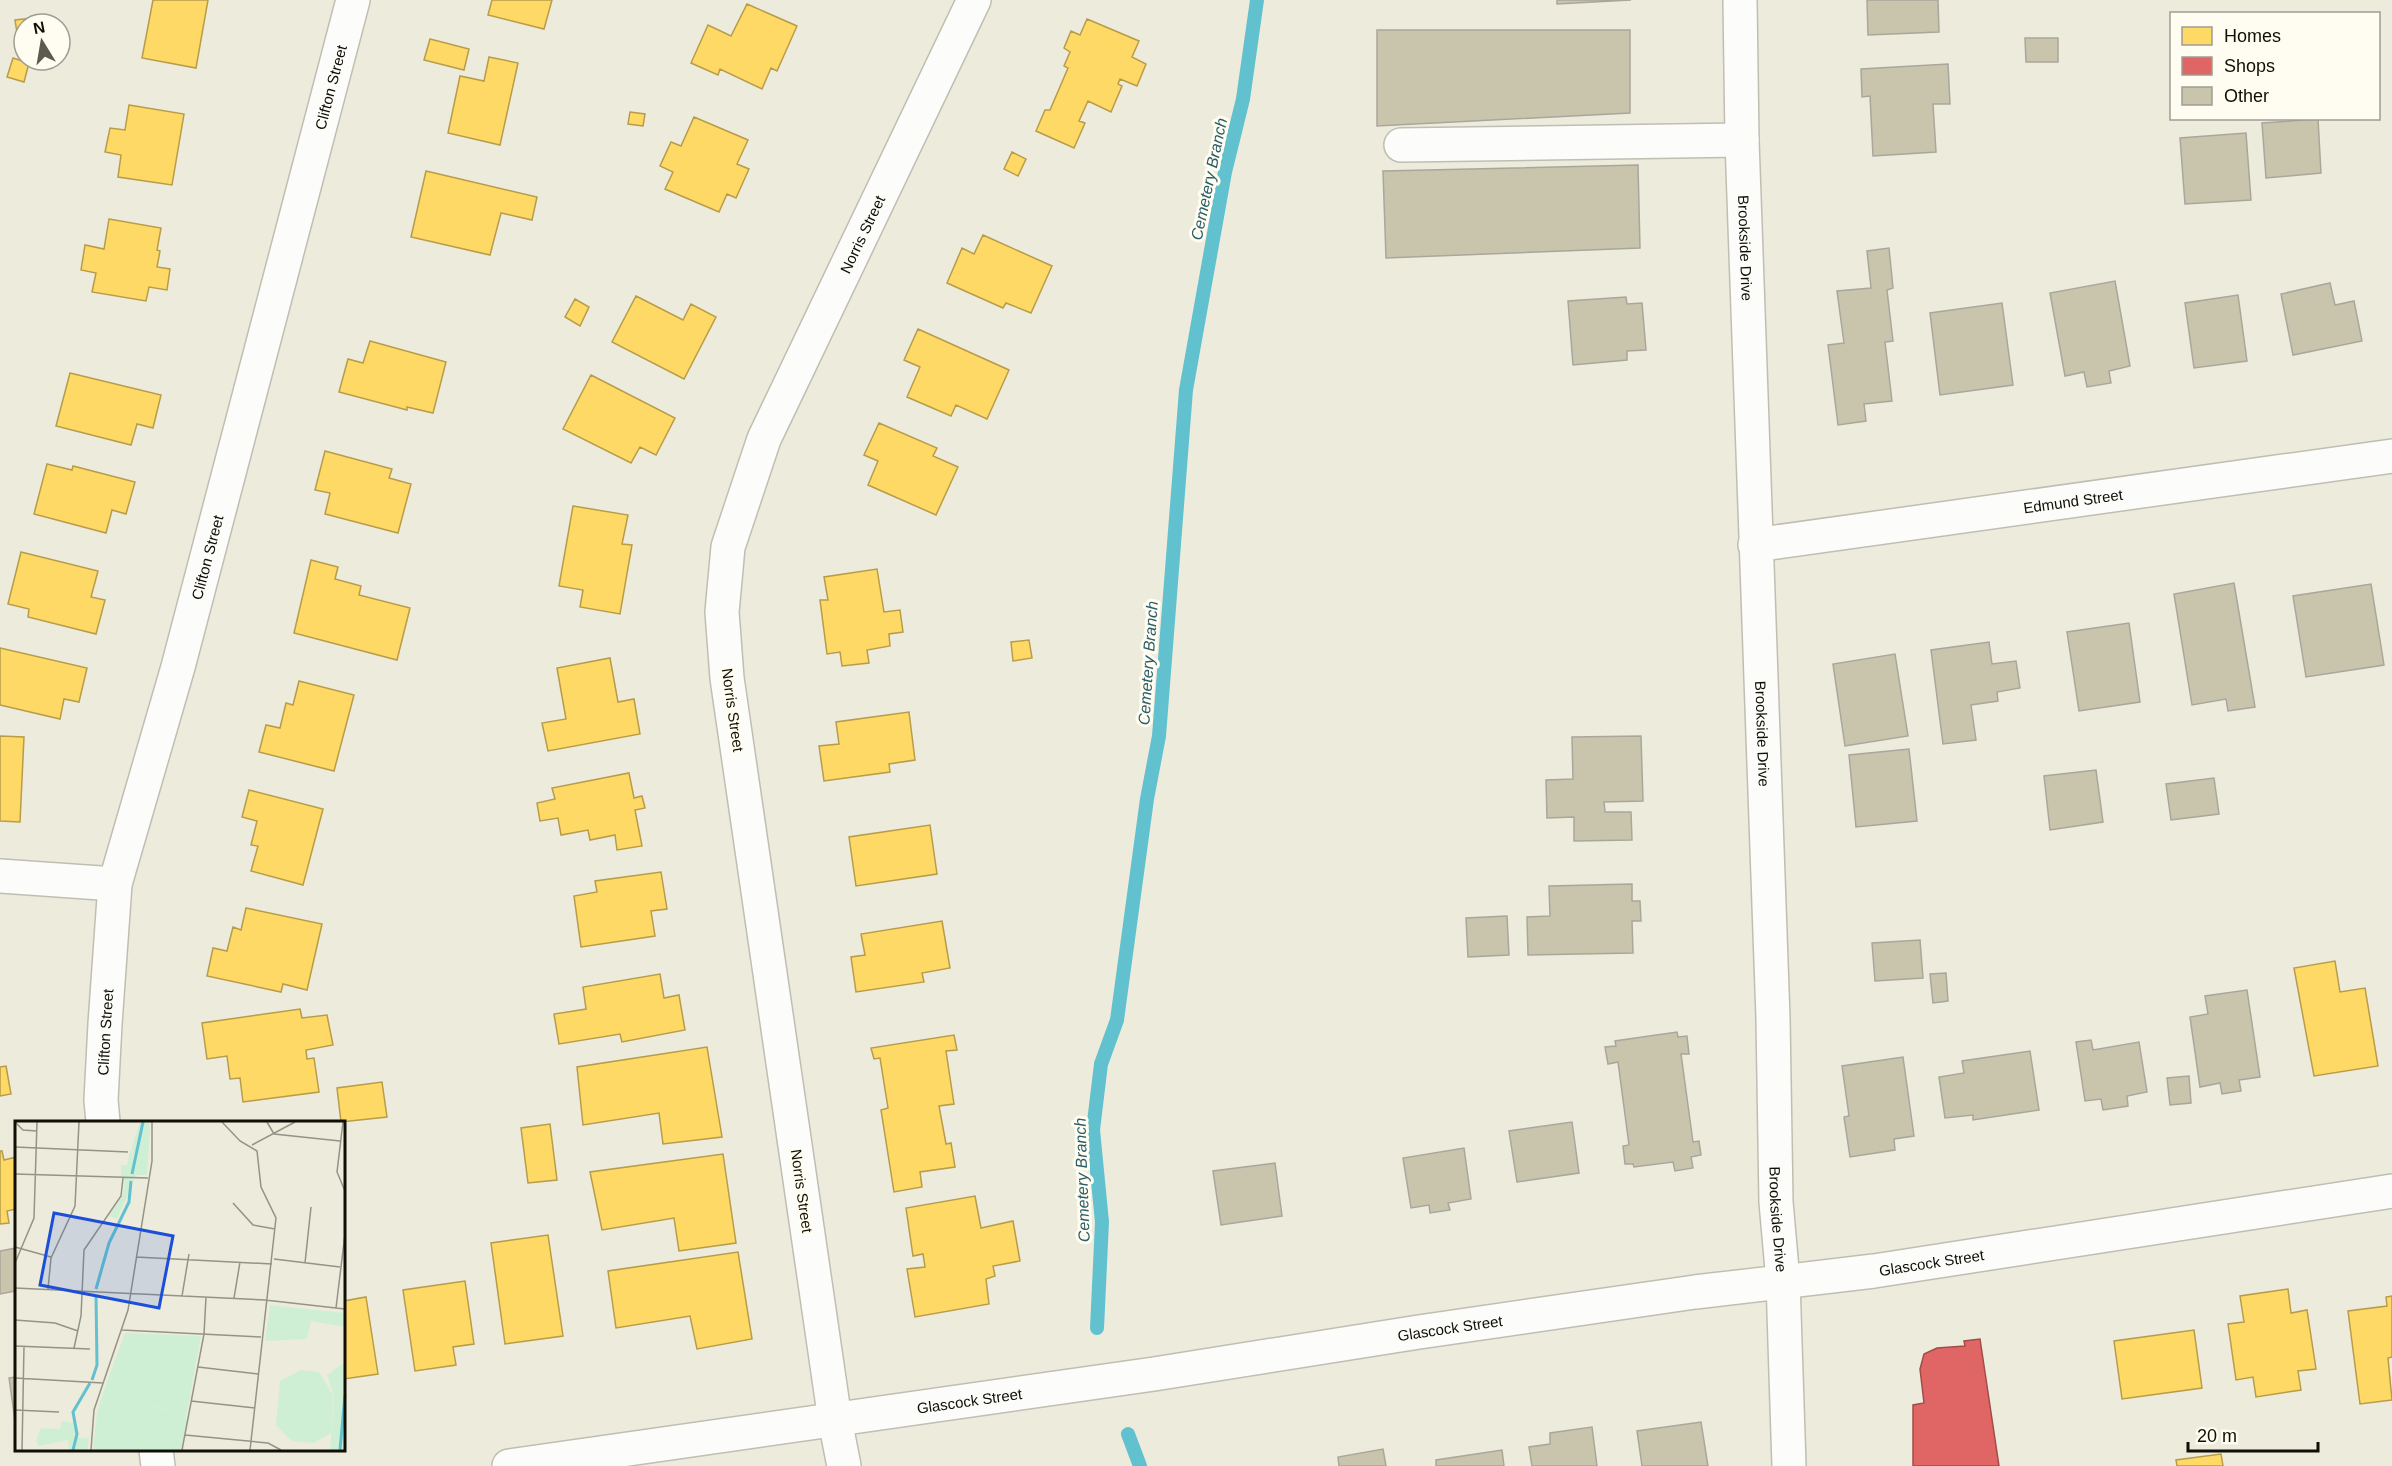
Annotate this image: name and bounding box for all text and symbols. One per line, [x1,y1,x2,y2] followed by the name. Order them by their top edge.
[12,12,72,72] north arrow
[2170,12,2380,120] legend
[32,18,47,37] text: N
[2224,26,2281,46] text: Homes
[311,42,350,131] street label: Clifton Street
[2224,56,2275,76] text: Shops
[2224,86,2269,106] text: Other
[1188,116,1230,242] water label: Cemetery Branch
[836,192,888,276] street label: Norris Street
[1735,195,1756,301] street label: Brookside Drive
[2022,485,2124,516] street label: Edmund Street
[188,512,226,601] street label: Clifton Street
[1135,600,1161,726] water label: Cemetery Branch
[719,667,747,754] street label: Norris Street
[1753,680,1773,787] street label: Brookside Drive
[94,987,116,1076] street label: Clifton Street
[1071,1117,1093,1243] water label: Cemetery Branch
[15,1121,345,1451] inset map
[788,1148,816,1235] street label: Norris Street
[1767,1166,1791,1273] street label: Brookside Drive
[1878,1246,1986,1279] street label: Glascock Street
[1396,1311,1504,1344] street label: Glascock Street
[916,1384,1024,1416] street label: Glascock Street
[2188,1415,2318,1453] scale bar
[2197,1426,2237,1446] text: 20 m

